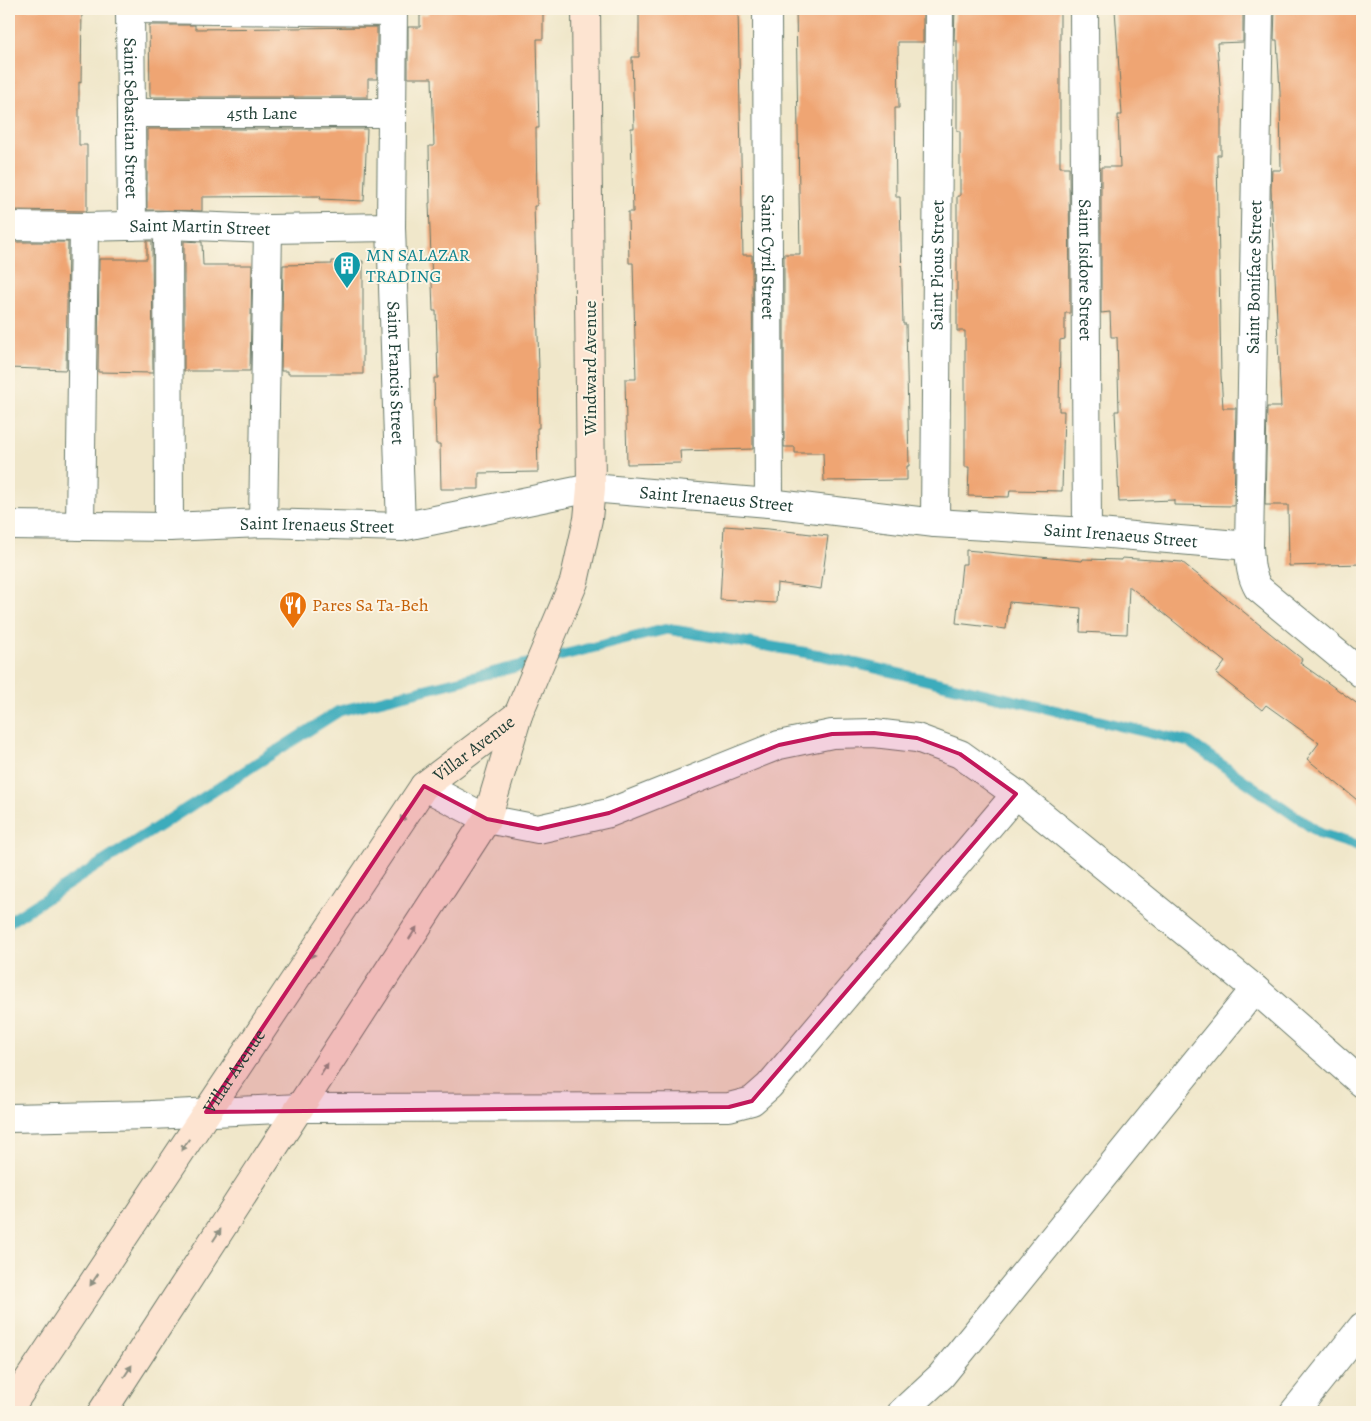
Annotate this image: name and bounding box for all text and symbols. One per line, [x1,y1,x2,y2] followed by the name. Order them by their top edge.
[118,37,144,199] street label: Saint Sebastian Street
[227,101,297,125] street label: 45th Lane
[756,194,780,320] street label: Saint Cyril Street
[924,199,950,330] street label: Saint Pious Street
[1073,199,1098,341] street label: Saint Isidore Street
[1241,200,1267,354] street label: Saint Boniface Street
[129,213,271,241] street label: Saint Martin Street
[366,243,470,288] place label: MN SALAZAR TRADING
[332,250,362,289] building icon: MN SALAZAR TRADING
[381,301,410,445] street label: Saint Francis Street
[578,301,602,437] street label: Windward Avenue
[638,480,795,518] street label: Saint Irenaeus Street
[239,511,394,539] street label: Saint Irenaeus Street
[1043,517,1199,554] street label: Saint Irenaeus Street
[278,590,308,629] restaurant icon: Pares Sa Ta-Beh
[312,593,429,617] place label: Pares Sa Ta-Beh
[427,710,520,788] street label: Villar Avenue
[399,810,409,823] one-way arrow
[408,926,418,940] one-way arrow
[309,945,319,958] one-way arrow
[197,1024,271,1119] street label: Villar Avenue
[320,1063,329,1076] one-way arrow
[180,1138,189,1152] one-way arrow
[212,1228,222,1242] one-way arrow
[89,1273,99,1287] one-way arrow
[124,1365,133,1378] one-way arrow

